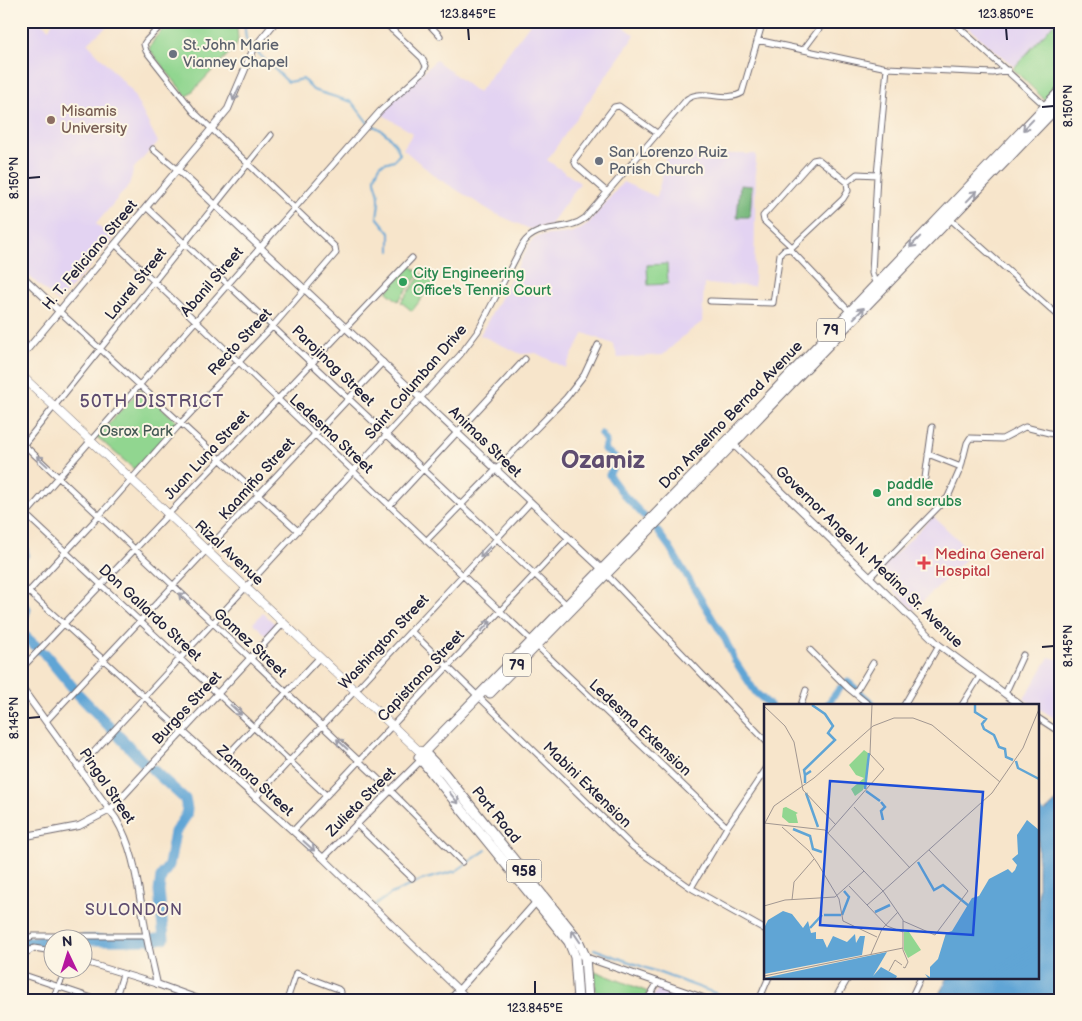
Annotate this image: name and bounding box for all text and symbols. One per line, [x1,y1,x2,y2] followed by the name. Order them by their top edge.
[440,7,496,22] text: 123.845°E
[978,7,1034,22] text: 123.850°E
[183,36,288,72] place label: St. John Marie Vianney Chapel
[167,48,179,60] marker: St. John Marie Vianney Chapel
[1061,85,1076,127] text: 8.150°N
[230,86,240,101] one-way arrow
[61,102,127,138] place label: Misamis University
[45,114,57,126] marker: Misamis University
[1022,119,1034,132] one-way arrow
[609,143,728,179] place label: San Lorenzo Ruiz Parish Church
[593,155,605,167] marker: San Lorenzo Ruiz Parish Church
[7,157,22,199] text: 8.150°N
[966,190,978,202] one-way arrow
[38,196,142,314] street label: H. T. Feliciano Street
[909,236,921,249] one-way arrow
[177,243,248,321] street label: Abanil Street
[101,244,171,324] street label: Laurel Street
[413,264,552,300] place label: City Engineering Office's Tennis Court
[397,276,409,288] marker: City Engineering Office's Tennis Court
[204,304,276,380] street label: Recto Street
[853,307,865,319] one-way arrow
[817,318,845,342] road number: 79
[361,320,471,443] street label: Saint Columban Drive
[287,322,379,411] street label: Parojinog Street
[655,337,807,493] street label: Don Anselmo Bernad Avenue
[285,390,377,478] street label: Ledesma Street
[80,391,224,412] district label: 50TH DISTRICT
[444,402,526,482] street label: Animas Street
[160,406,254,504] street label: Juan Luna Street
[99,422,173,441] park label: Osrox Park
[215,434,299,524] street label: Kaamiño Street
[561,445,645,476] district label: Ozamiz
[35,455,48,467] one-way arrow
[771,462,967,652] street label: Governor Angel N. Medina Sr. Avenue
[887,475,962,511] place label: paddle and scrubs
[871,487,883,499] marker: paddle and scrubs
[191,516,268,590] street label: Rizal Avenue
[479,545,491,558] one-way arrow
[935,545,1044,581] place label: Medina General Hospital
[917,556,931,570] marker: Medina General Hospital
[95,560,206,666] street label: Don Gallardo Street
[335,590,433,694] street label: Washington Street
[178,592,191,604] one-way arrow
[209,604,291,682] street label: Gomez Street
[480,620,492,632] one-way arrow
[1061,625,1076,667] text: 8.145°N
[373,626,469,726] street label: Capistrano Street
[503,654,531,676] road number: 79
[148,667,226,749] street label: Burgos Street
[585,676,695,780] street label: Ledesma Extension
[7,697,22,739] text: 8.145°N
[229,704,242,716] one-way arrow
[764,704,1040,978] inset map
[335,738,348,750] one-way arrow
[539,738,635,832] street label: Mabini Extension
[212,741,298,821] street label: Zamora Street
[75,745,139,828] street label: Pingol Street
[322,763,400,841] street label: Zulieta Street
[467,783,525,847] street label: Port Road
[448,792,459,805] one-way arrow
[303,841,316,852] one-way arrow
[506,859,542,882] road number: 958
[85,901,183,920] district label: SULONDON
[42,928,92,978] north arrow
[570,929,581,943] one-way arrow
[61,933,73,950] text: N
[507,1001,563,1016] text: 123.845°E

